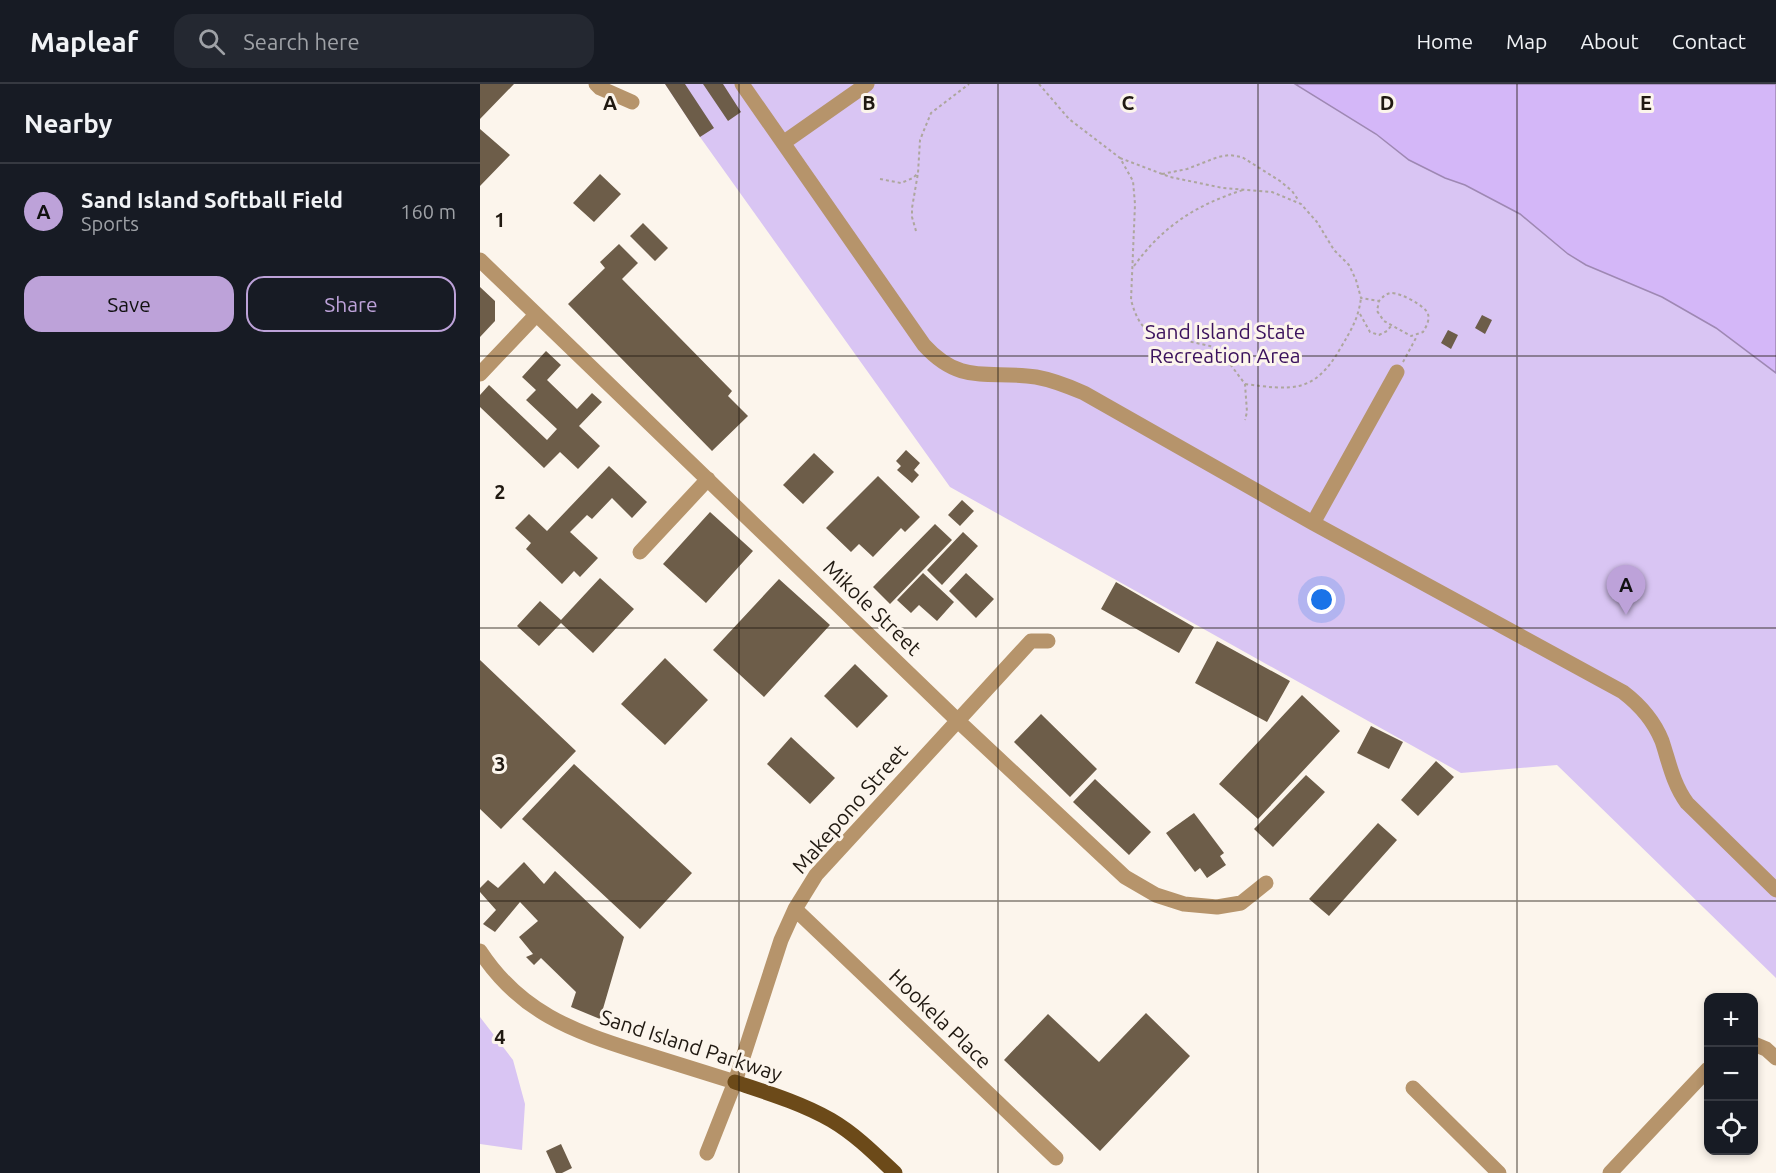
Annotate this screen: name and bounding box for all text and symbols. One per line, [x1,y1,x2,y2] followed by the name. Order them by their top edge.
[174,14,594,68] search box
[195,25,228,58] icon: search
[30,26,138,57] text: Mapleaf
[243,29,360,54] text: Search here
[1416,29,1473,53] text: Home
[1506,29,1547,53] text: Map
[1580,29,1639,53] text: About
[1672,29,1746,53] text: Contact
[603,91,617,114] text: A
[862,91,876,114] text: B
[1122,91,1135,114] text: C
[1380,91,1394,114] text: D
[1640,91,1652,114] text: E
[24,109,112,138] text: Nearby
[81,187,343,212] text: Sand Island Softball Field
[36,200,51,223] text: A
[400,200,456,223] text: 160 m
[494,208,506,231] text: 1
[81,212,139,235] text: Sports
[24,276,234,332] button: Save
[246,276,456,332] button: Share
[1145,319,1305,367] park label: Sand Island State Recreation Area
[494,480,506,503] text: 2
[819,555,926,660] street label: Mikole Street
[1606,566,1646,615] pin: A
[1307,585,1336,614] your location
[787,739,912,878] street label: Makepono Street
[494,752,506,775] text: 3
[885,964,997,1073] street label: Hookela Place
[1704,993,1758,1155] map controls
[1704,993,1758,1047] button: +
[597,1004,785,1086] street label: Sand Island Parkway
[494,1025,506,1048] text: 4
[1704,1047,1758,1101] button: −
[1704,1101,1758,1155] button: locate

